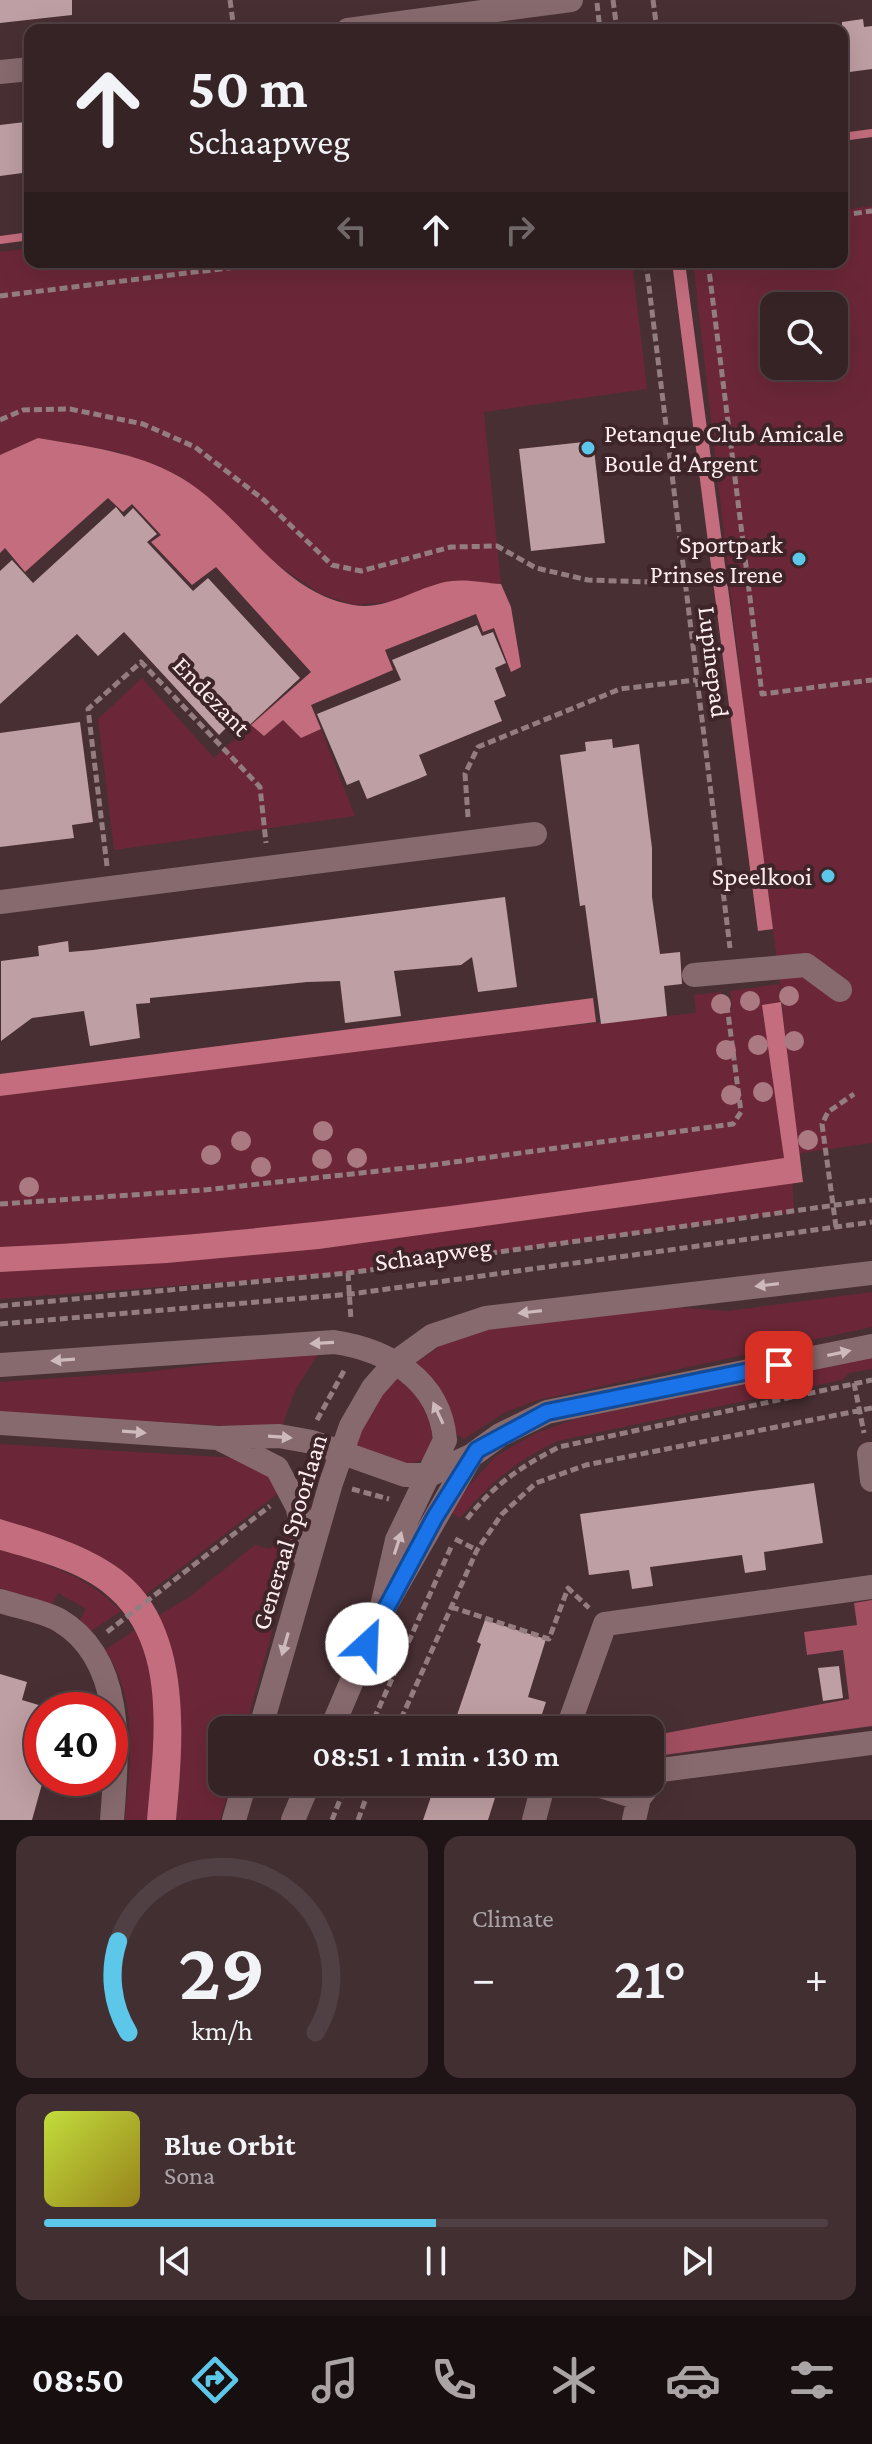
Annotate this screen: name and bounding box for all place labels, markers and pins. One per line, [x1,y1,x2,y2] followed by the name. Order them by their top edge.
[604,419,844,478] place label: Petanque Club Amicale Boule d'Argent
[579,439,597,457] marker: Petanque Club Amicale Boule d'Argent
[650,530,784,589] place label: Sportpark Prinses Irene
[790,550,808,568] marker: Sportpark Prinses Irene
[712,862,812,891] place label: Speelkooi
[819,867,837,885] marker: Speelkooi
[745,1331,813,1399] pin

